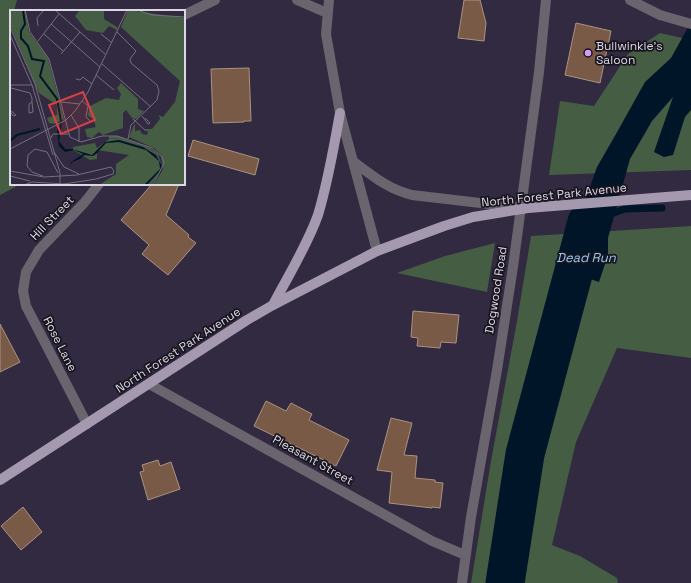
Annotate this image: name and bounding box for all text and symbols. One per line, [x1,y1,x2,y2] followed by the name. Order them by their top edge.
[10,10,185,185] inset map
[596,38,662,68] place label: Bullwinkle's Saloon
[583,48,593,58] marker: Bullwinkle's Saloon
[480,179,628,211] street label: North Forest Park Avenue
[27,192,77,244] street label: Hill Street
[481,245,511,335] street label: Dogwood Road
[556,249,617,266] water label: Dead Run
[112,303,244,397] street label: North Forest Park Avenue
[39,314,81,374] street label: Rose Lane
[270,431,356,489] street label: Pleasant Street

